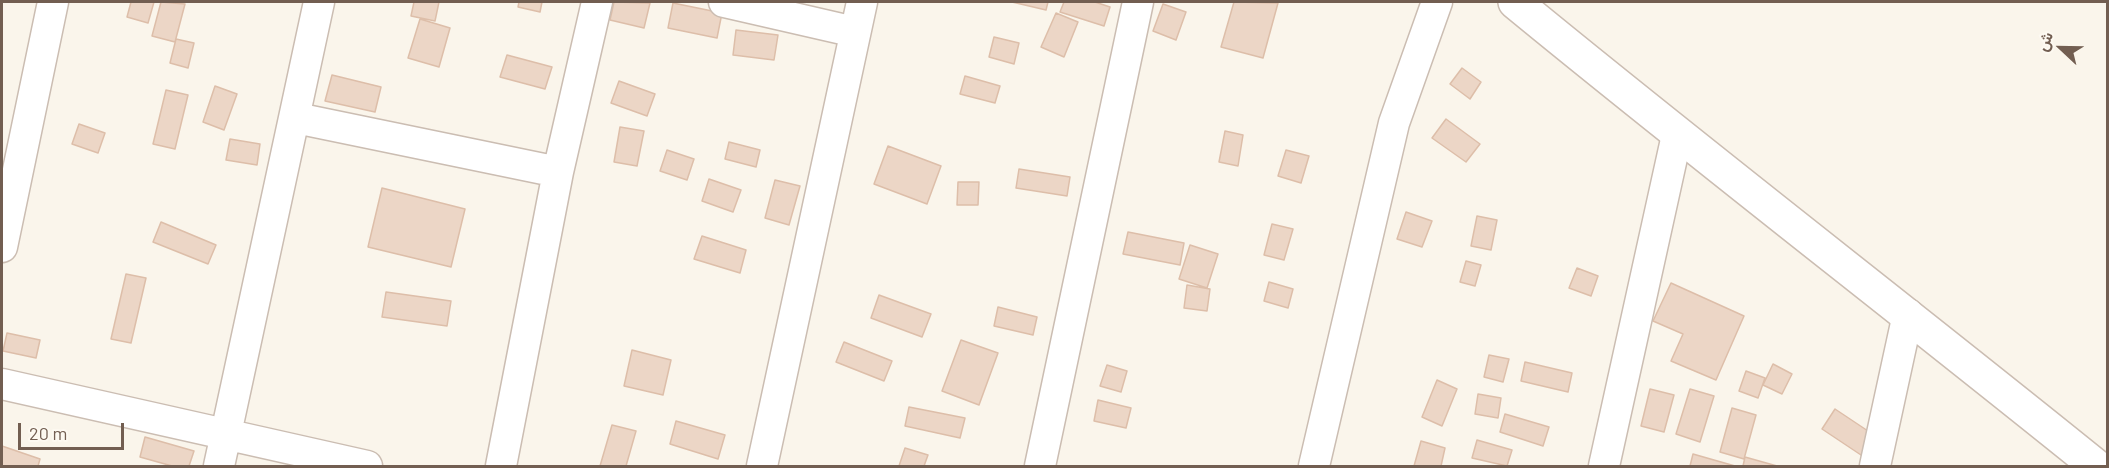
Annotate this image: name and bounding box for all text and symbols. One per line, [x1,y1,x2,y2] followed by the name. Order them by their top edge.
[2031,18,2091,78] north arrow
[2031,29,2056,54] text: ش
[21,411,128,449] scale bar
[29,422,67,444] text: 20 m

